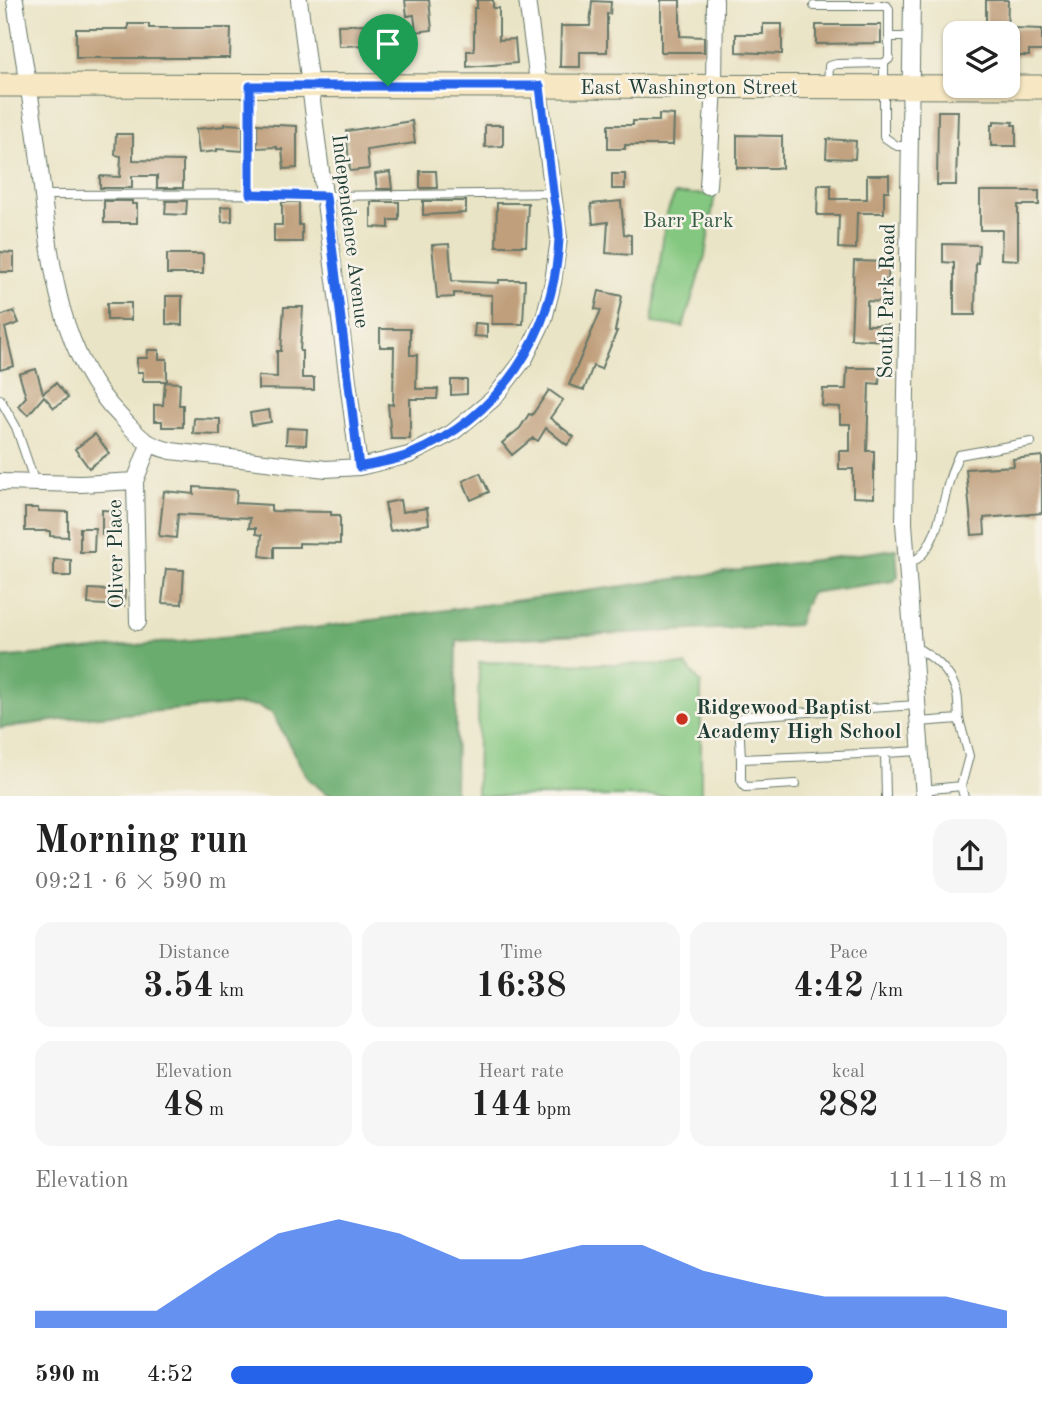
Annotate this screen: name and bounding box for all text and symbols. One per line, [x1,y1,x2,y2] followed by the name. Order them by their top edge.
[358,14,418,86] pin
[943,21,1020,98] map controls
[943,21,1020,98] button: layers
[369,25,407,63] icon: arrive
[580,78,798,99] street label: East Washington Street
[327,133,372,329] street label: Independence Avenue
[642,211,734,232] park label: Barr Park
[876,223,899,379] street label: South Park Road
[105,499,128,609] street label: Oliver Place
[696,698,902,743] place label: Ridgewood Baptist Academy High School
[674,711,690,727] marker: Ridgewood Baptist Academy High School
[933,819,1007,893] button: share
[35,823,248,861] text: Morning run
[35,870,227,893] text: 09:21 · 6 × 590 m
[158,944,229,963] text: Distance
[500,944,542,963] text: Time
[829,944,868,963] text: Pace
[143,969,214,1004] text: 3.54
[475,969,567,1004] text: 16:38
[794,969,864,1004] text: 4:42
[214,982,244,1001] text: km
[864,982,903,1001] text: /km
[155,1063,232,1082] text: Elevation
[478,1063,564,1082] text: Heart rate
[832,1063,865,1082] text: kcal
[163,1088,204,1123] text: 48
[471,1088,531,1123] text: 144
[818,1088,879,1123] text: 282
[204,1101,224,1120] text: m
[531,1101,571,1120] text: bpm
[35,1169,129,1192] text: Elevation
[888,1169,1007,1192] text: 111–118 m
[35,1363,100,1386] text: 590 m
[147,1363,193,1386] text: 4:52

